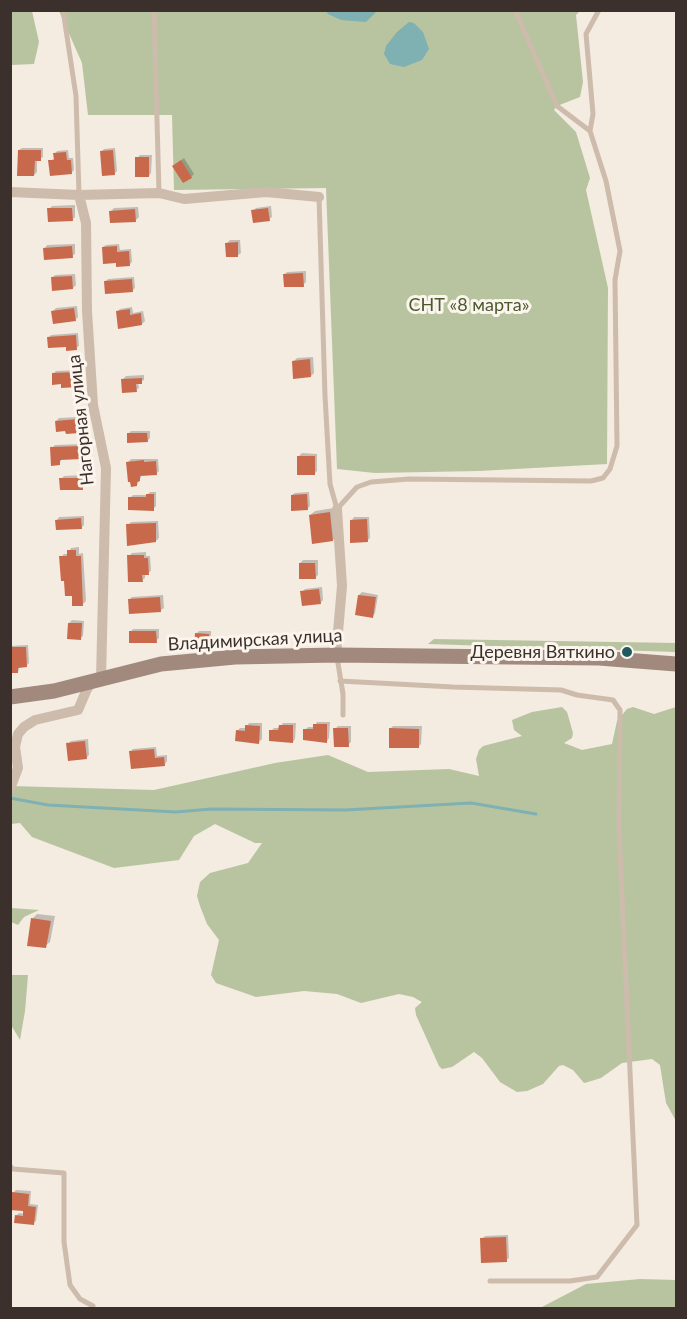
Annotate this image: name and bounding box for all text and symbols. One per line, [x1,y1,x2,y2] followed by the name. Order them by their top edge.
[409,294,529,316] park label: СНТ «8 марта»
[63,354,99,486] street label: Нагорная улица
[167,625,343,655] street label: Владимирская улица
[471,641,615,663] place label: Деревня Вяткино
[620,645,634,659] marker: Деревня Вяткино

